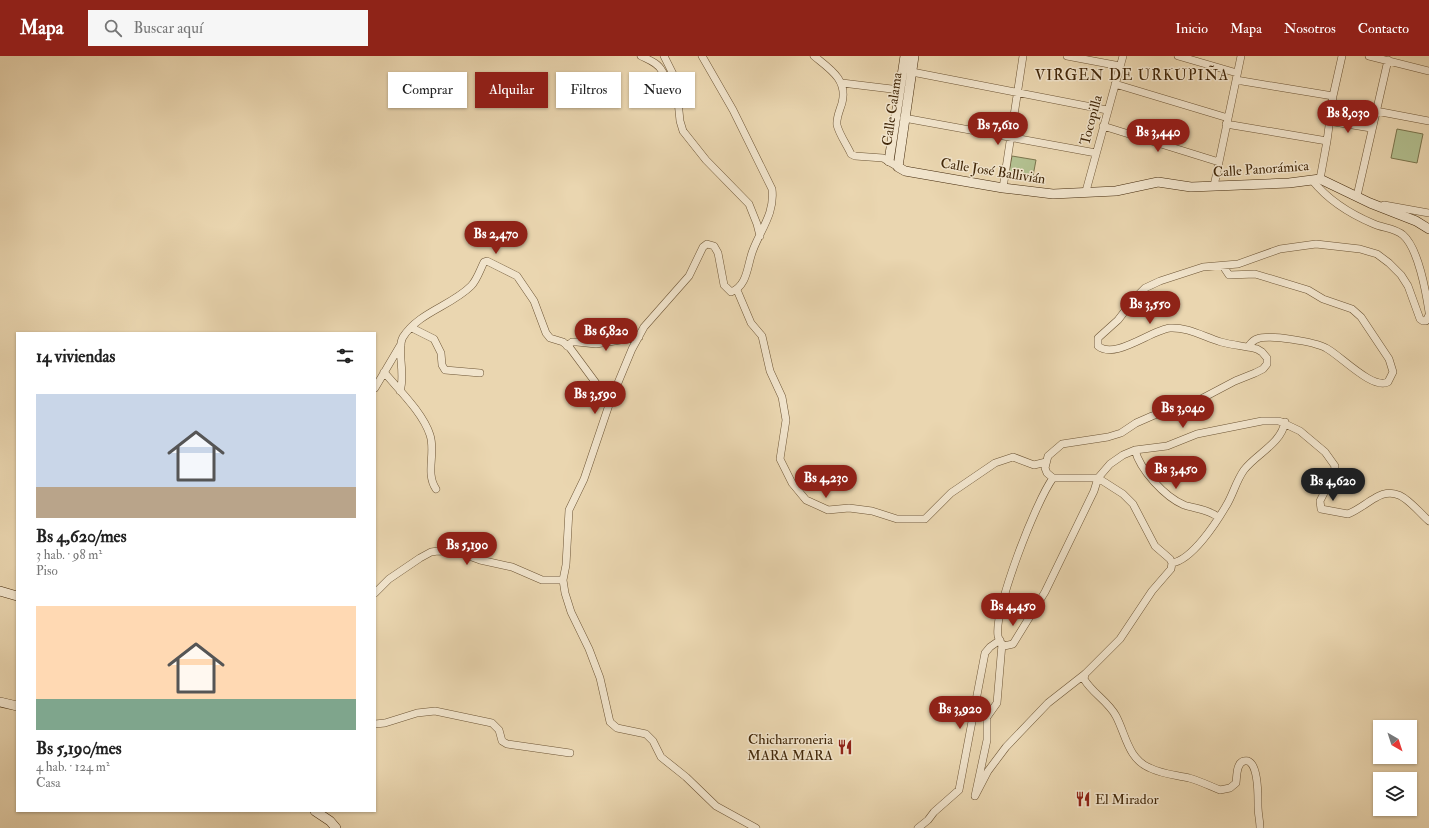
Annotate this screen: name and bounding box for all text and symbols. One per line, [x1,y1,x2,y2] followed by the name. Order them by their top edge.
[88,10,368,46] search box
[20,16,64,40] text: Mapa
[102,17,124,39] icon: search
[134,19,203,38] text: Buscar aquí
[1175,20,1208,37] text: Inicio
[1230,20,1262,37] text: Mapa
[1284,20,1336,37] text: Nosotros
[1358,20,1409,37] text: Contacto
[1035,65,1229,85] district label: VIRGEN DE URKUPIÑA
[878,71,906,147] street label: Calle Calama
[388,72,467,108] chip: Comprar
[475,72,548,108] chip: Alquilar
[556,72,621,108] chip: Filtros
[629,72,695,108] chip: Nuevo
[1076,93,1107,147] street label: Tocopilla
[1307,100,1389,134] pin: Bs 8,030
[1326,105,1370,121] text: Bs 8,030
[957,112,1039,146] pin: Bs 7,610
[977,117,1019,133] text: Bs 7,610
[1117,119,1199,153] pin: Bs 3,440
[1136,124,1180,140] text: Bs 3,440
[939,154,1047,188] street label: Calle José Ballivián
[1212,157,1310,181] street label: Calle Panorámica
[455,221,537,255] pin: Bs 2,470
[474,226,519,242] text: Bs 2,470
[1109,291,1191,325] pin: Bs 3,550
[1129,296,1171,312] text: Bs 3,550
[565,318,647,352] pin: Bs 6,820
[584,323,628,339] text: Bs 6,820
[334,345,356,367] icon: filters
[36,346,115,367] text: 14 viviendas
[554,381,636,415] pin: Bs 3,590
[574,386,616,402] text: Bs 3,590
[1142,395,1224,429] pin: Bs 3,040
[1161,400,1205,416] text: Bs 3,040
[160,420,232,492] icon: home
[1135,456,1217,490] pin: Bs 3,450
[1154,461,1198,477] text: Bs 3,450
[785,465,867,499] pin: Bs 4,230
[1292,468,1374,502] pin: Bs 4,620
[804,470,848,486] text: Bs 4,230
[1310,473,1356,489] text: Bs 4,620
[36,526,126,547] text: Bs 4,620/mes
[426,532,508,566] pin: Bs 5,190
[446,537,488,553] text: Bs 5,190
[36,547,102,563] text: 3 hab. · 98 m²
[36,563,58,579] text: Piso
[972,593,1054,627] pin: Bs 4,450
[990,598,1036,614] text: Bs 4,450
[160,632,232,704] icon: home
[919,696,1001,730] pin: Bs 3,920
[938,701,982,717] text: Bs 3,920
[1373,720,1417,764] north arrow
[1373,720,1417,816] map controls
[747,731,833,764] place label: Chicharroneria MARA MARA
[36,738,122,759] text: Bs 5,190/mes
[836,738,854,756] restaurant icon: Chicharroneria MARA MARA
[36,759,110,775] text: 4 hab. · 124 m²
[1373,772,1417,816] button: layers
[36,775,61,791] text: Casa
[1074,790,1092,808] restaurant icon: El Mirador
[1095,791,1159,808] place label: El Mirador

